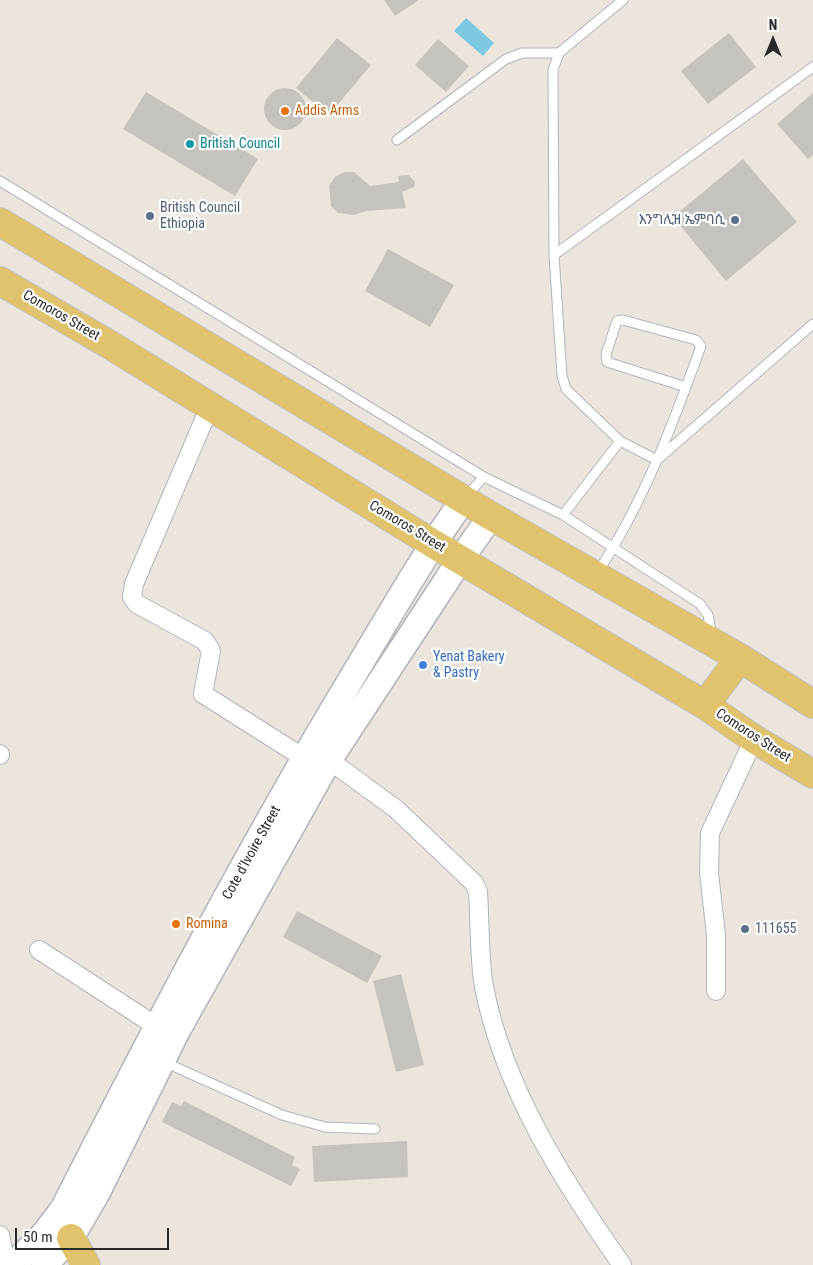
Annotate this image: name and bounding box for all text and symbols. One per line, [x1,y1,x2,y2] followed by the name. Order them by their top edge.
[748,15,798,65] north arrow
[769,17,777,33] text: N
[295,103,359,119] place label: Addis Arms
[279,105,291,117] marker: Addis Arms
[200,136,280,152] place label: British Council
[184,138,196,150] marker: British Council
[160,200,240,232] place label: British Council Ethiopia
[144,210,156,222] marker: British Council Ethiopia
[639,212,725,228] place label: እንግሊዝ ኤምባሲ
[729,214,741,226] marker: እንግሊዝ ኤምባሲ
[20,287,102,345] street label: Comoros Street
[366,498,448,556] street label: Comoros Street
[433,649,505,682] place label: Yenat Bakery & Pastry
[417,659,429,671] marker: Yenat Bakery & Pastry
[712,706,794,766] street label: Comoros Street
[219,803,285,903] street label: Cote d'Ivoire Street
[186,916,228,932] place label: Romina
[170,918,182,930] marker: Romina
[755,921,796,937] place label: 111655
[739,923,751,935] marker: 111655
[18,1218,171,1250] scale bar
[23,1228,53,1246] text: 50 m

